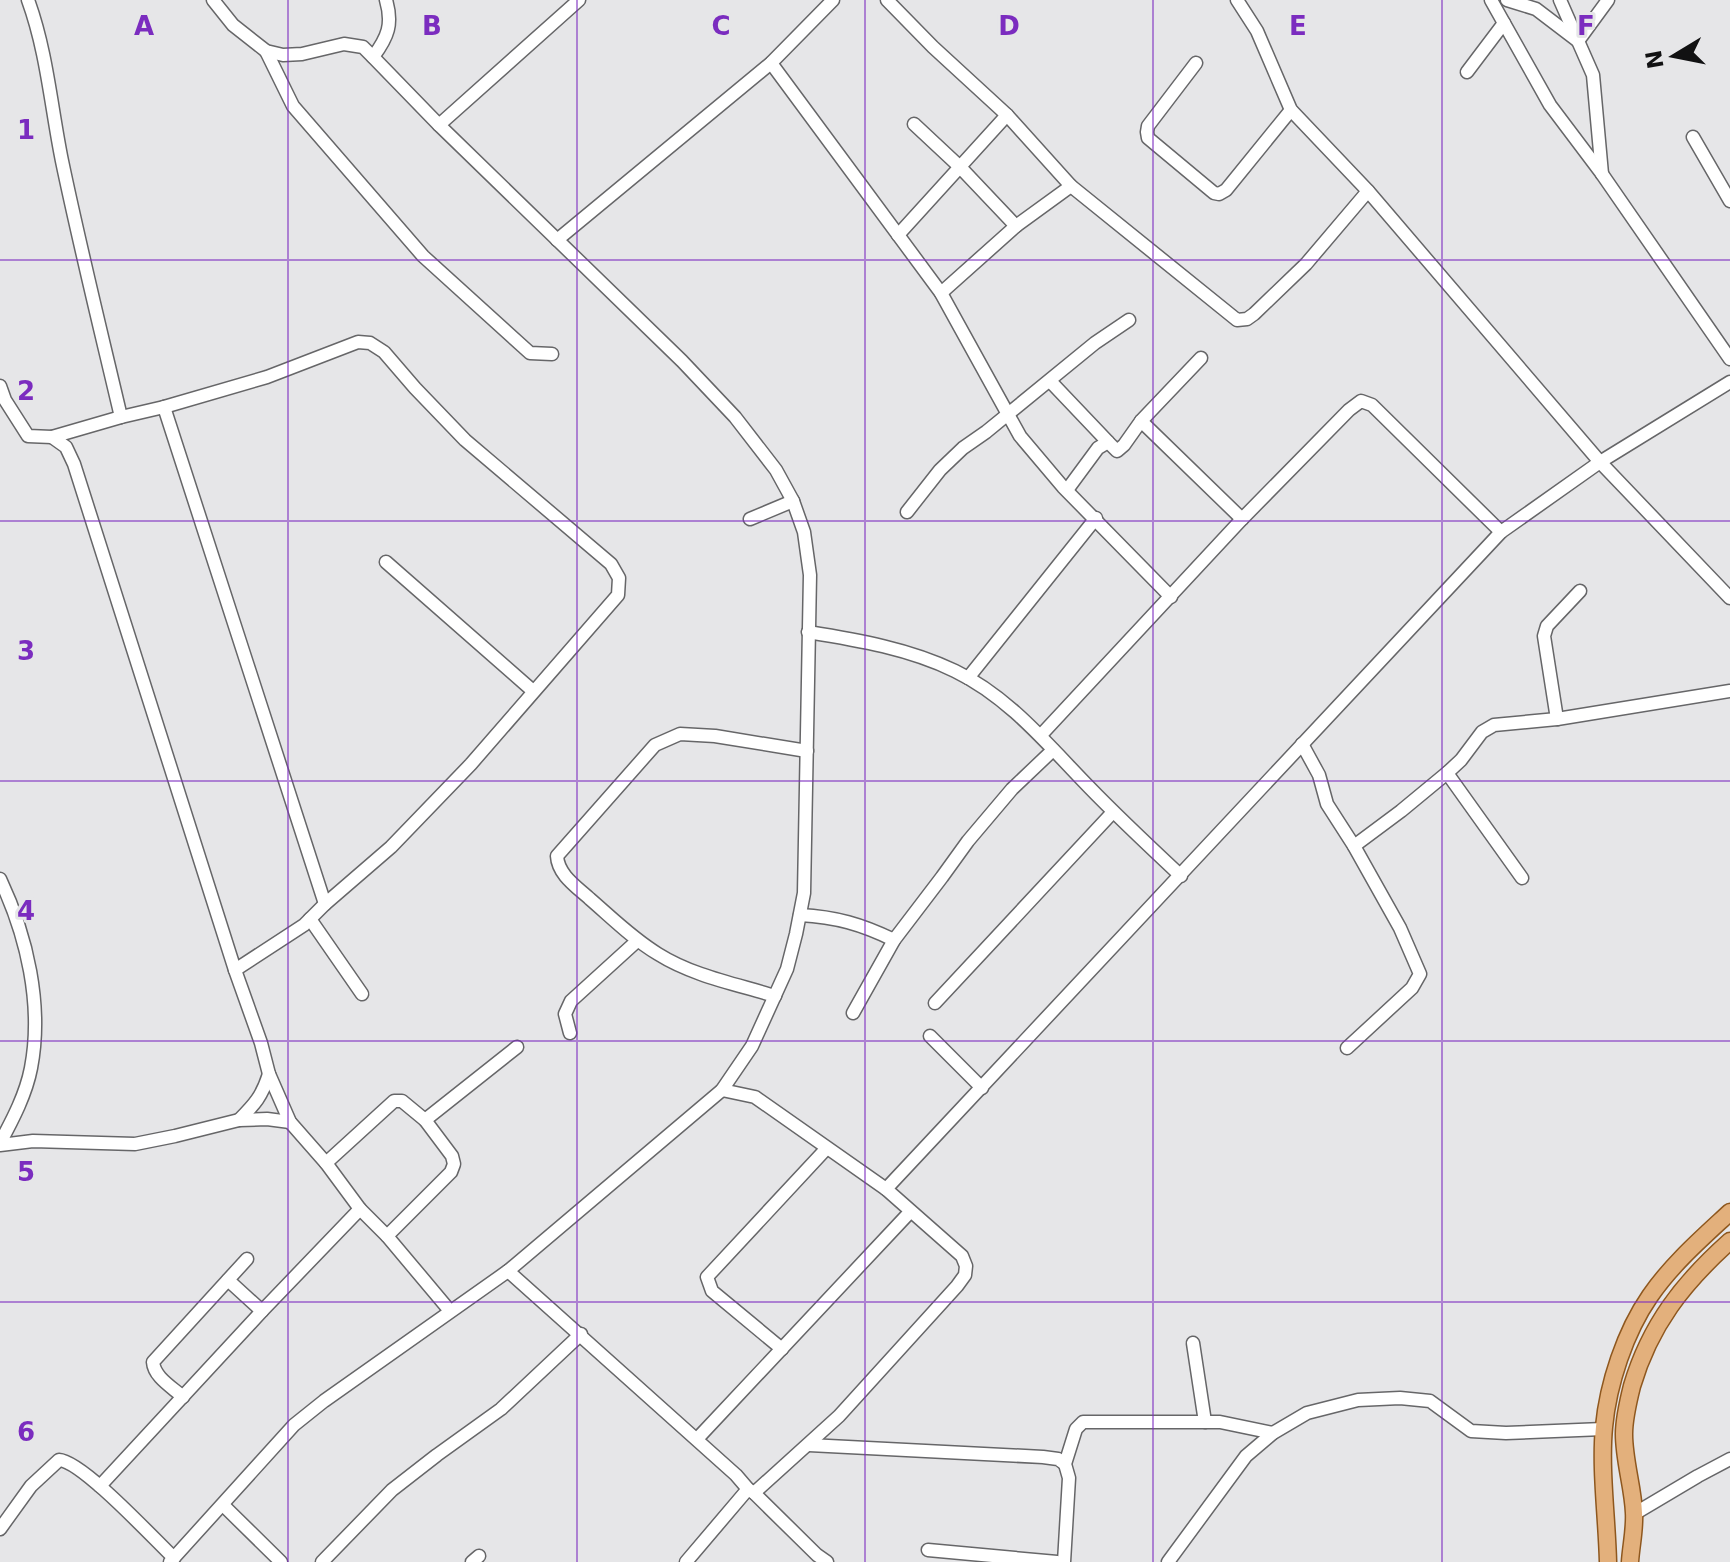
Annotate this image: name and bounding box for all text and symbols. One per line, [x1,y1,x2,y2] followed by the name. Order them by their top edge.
[134,11,154,41] text: A
[422,11,442,41] text: B
[711,11,731,41] text: C
[998,11,1020,41] text: D
[1289,11,1307,41] text: E
[1577,11,1595,41] text: F
[1634,16,1714,96] north arrow
[1641,48,1669,71] text: N
[17,115,35,145] text: 1
[17,376,35,406] text: 2
[17,636,35,666] text: 3
[17,896,35,926] text: 4
[17,1157,35,1187] text: 5
[17,1417,35,1447] text: 6

